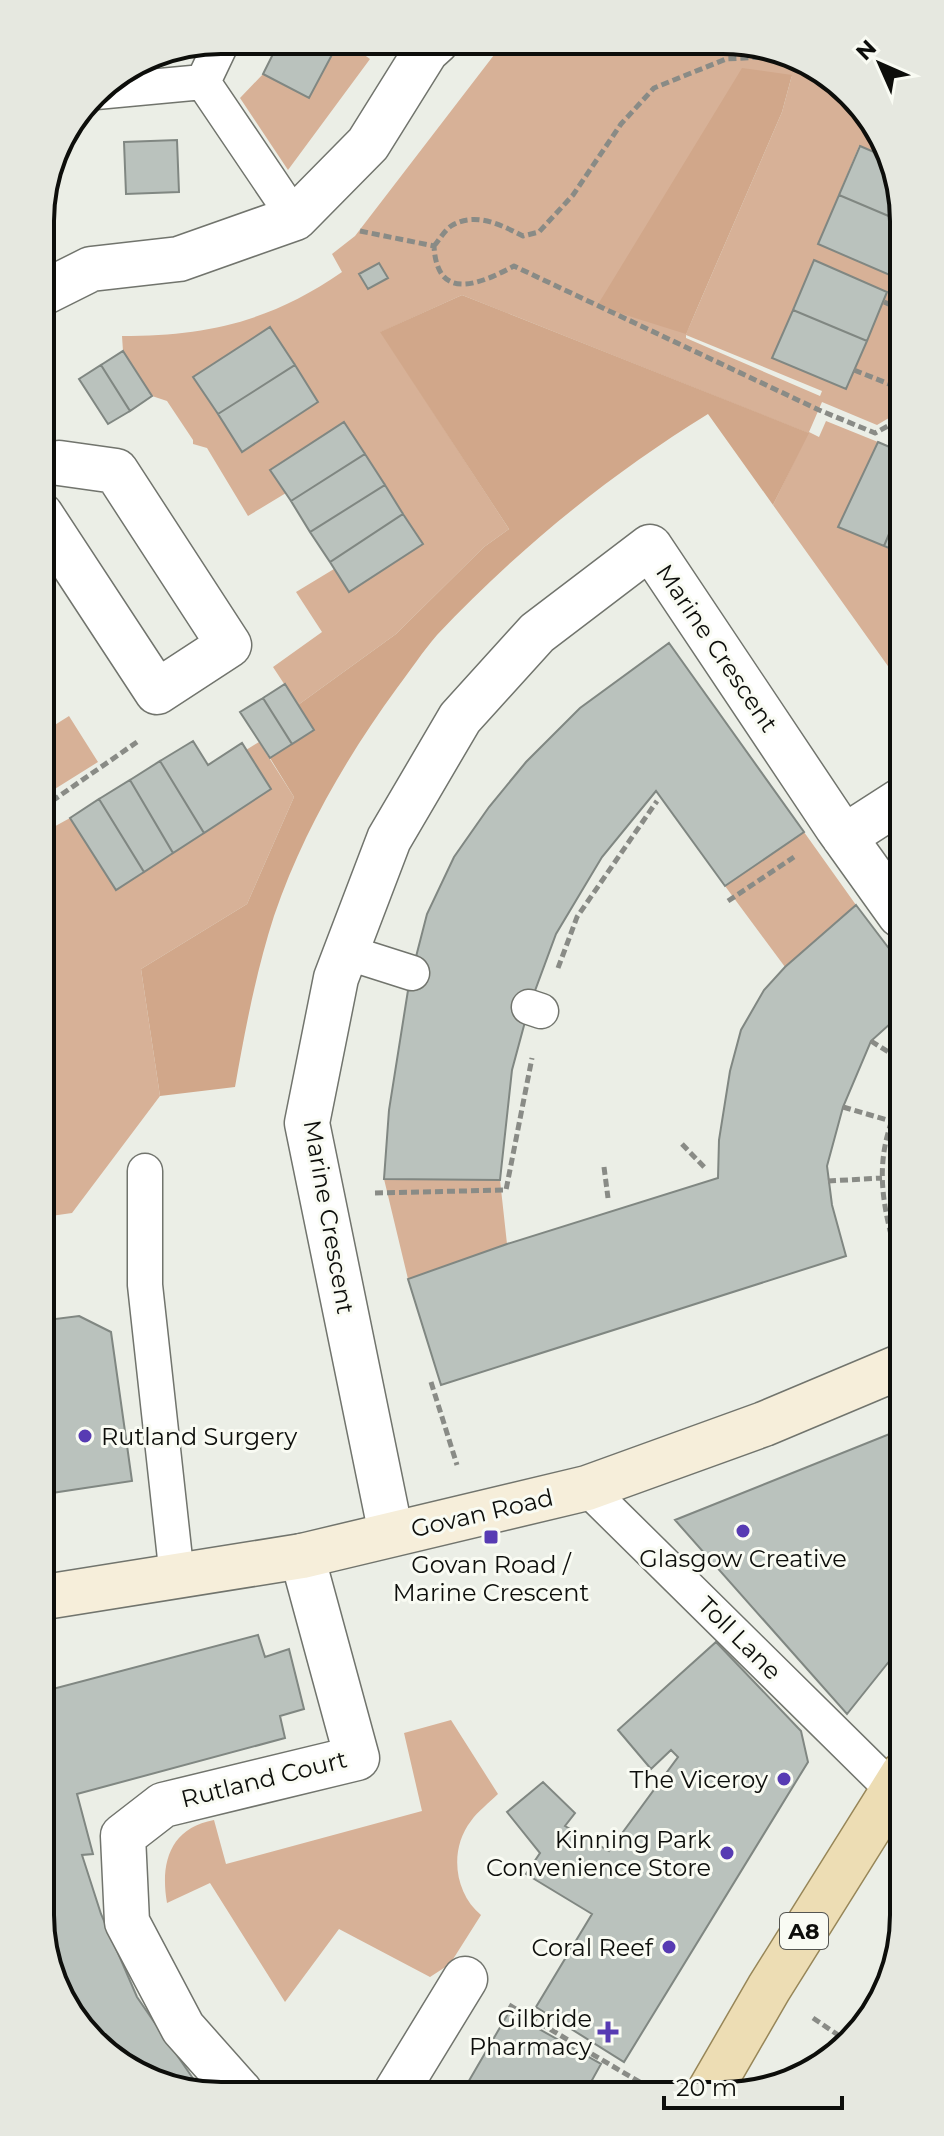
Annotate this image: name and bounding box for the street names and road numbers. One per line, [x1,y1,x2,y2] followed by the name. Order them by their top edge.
[650,559,784,738] street label: Marine Crescent
[298,1118,360,1316] street label: Marine Crescent
[408,1483,556,1543] street label: Govan Road
[692,1590,788,1686] street label: Toll Lane
[178,1744,350,1814] street label: Rutland Court
[780,1913,828,1949] road number: A8

